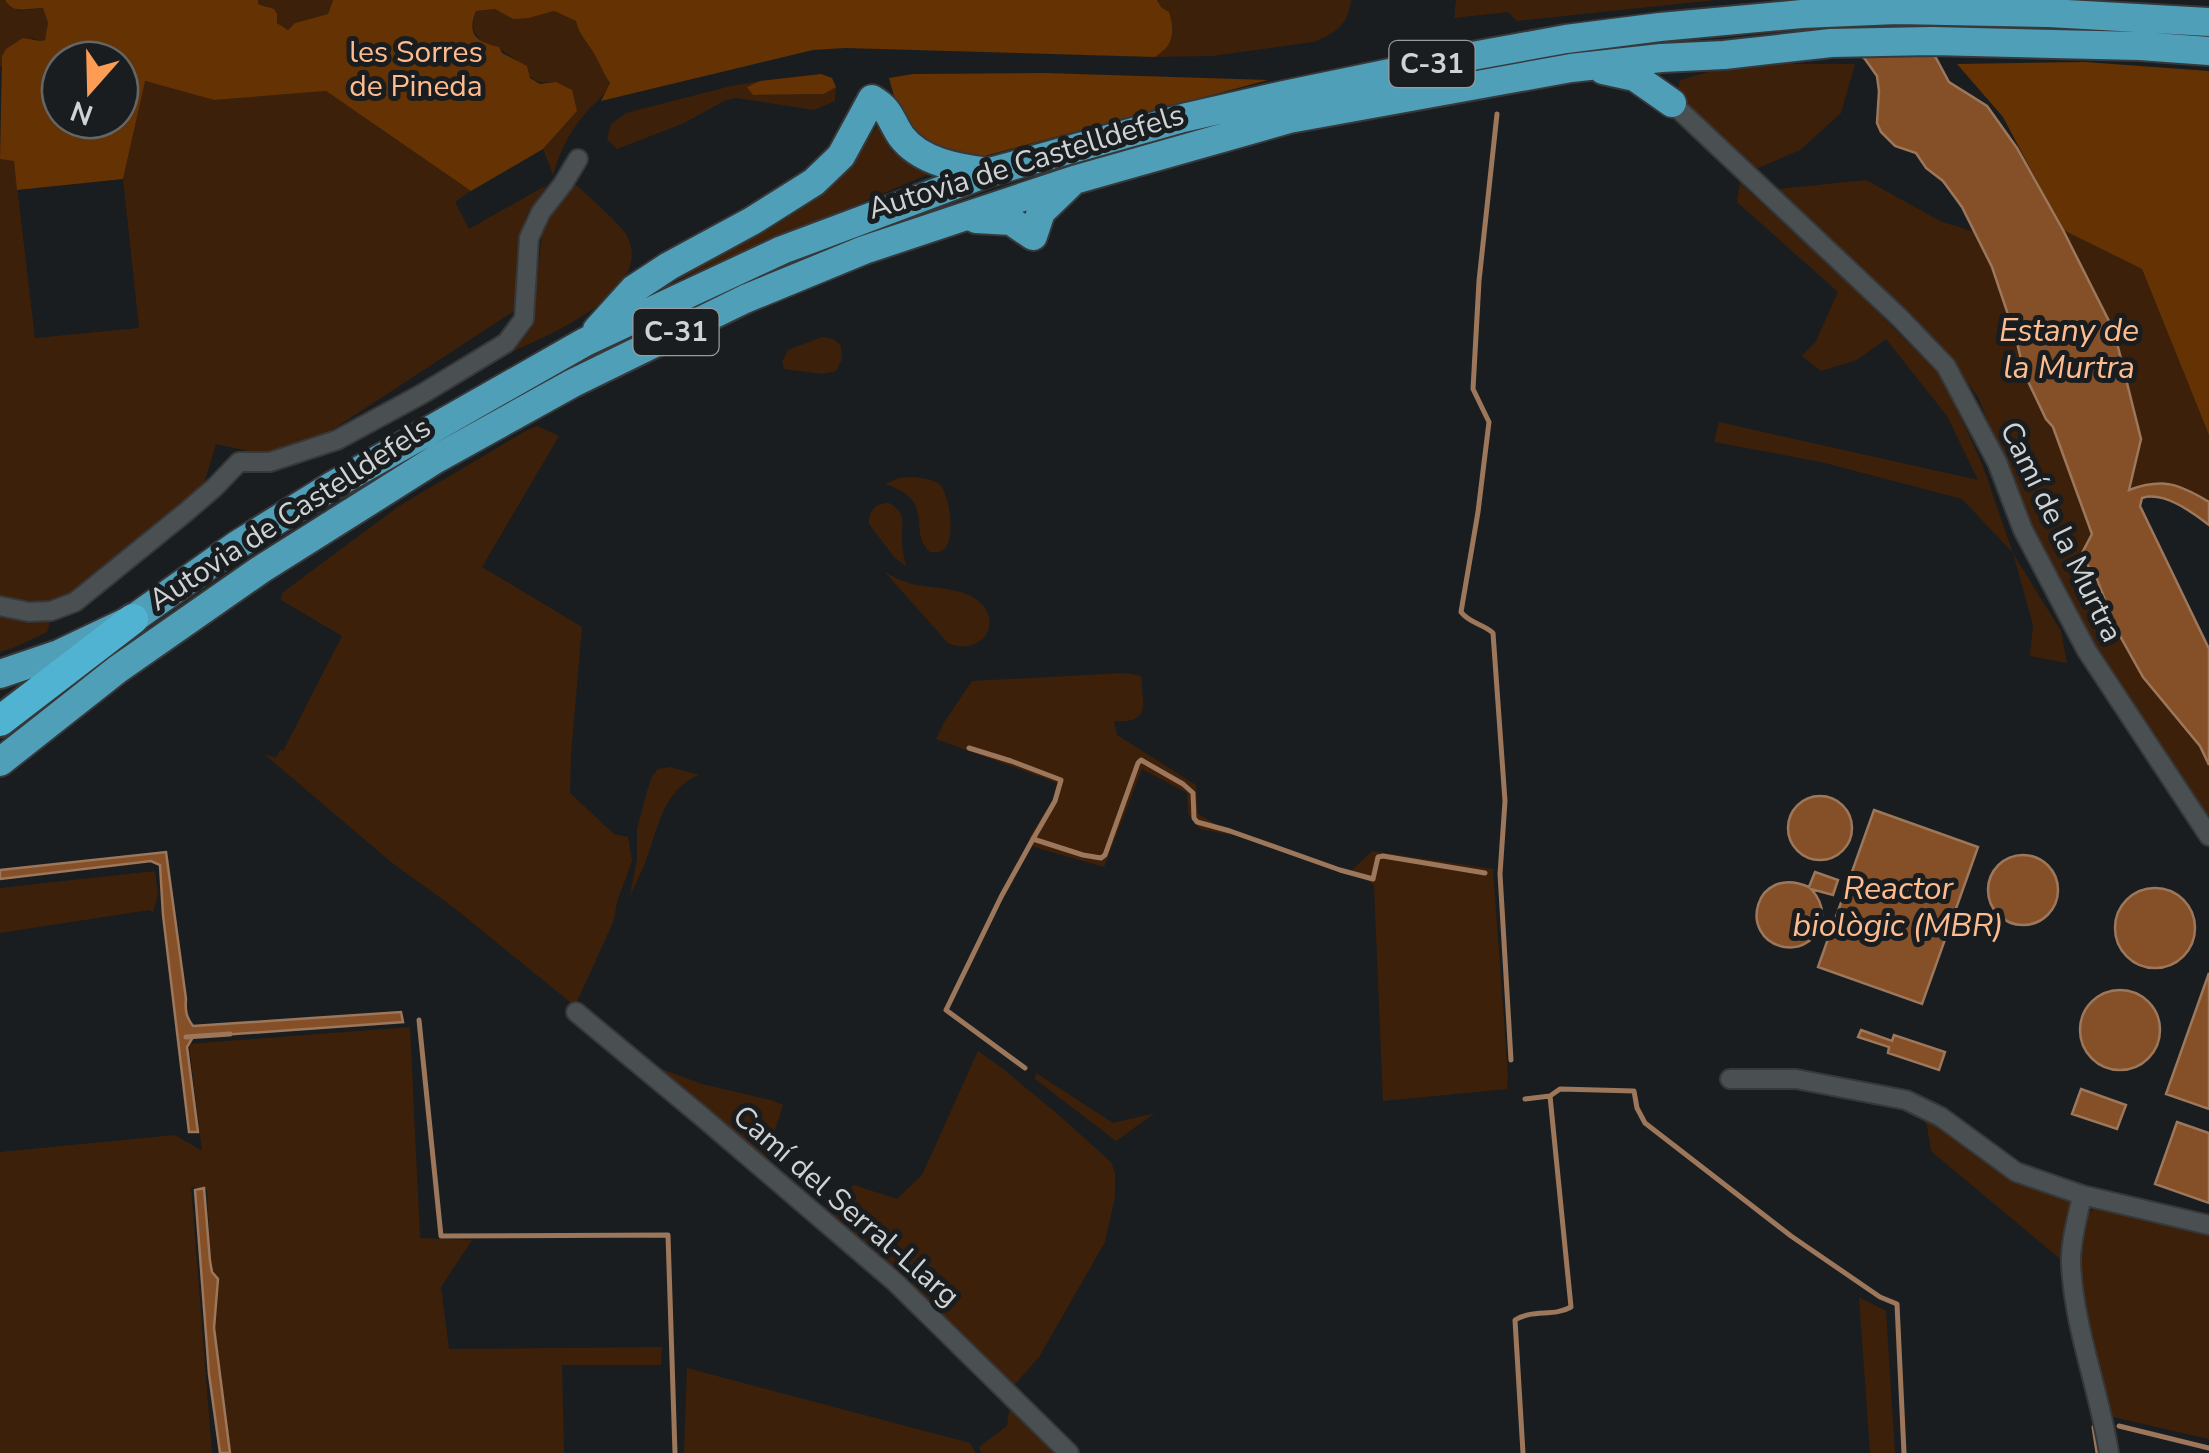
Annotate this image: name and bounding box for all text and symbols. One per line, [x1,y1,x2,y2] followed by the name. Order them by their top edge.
[349,32,483,107] park label: les Sorres de Pineda
[40,40,140,140] north arrow
[1390,41,1474,87] road number: C-31
[65,91,98,134] text: N
[863,94,1189,230] street label: Autovia de Castelldefels
[634,309,718,355] road number: C-31
[1999,309,2139,389] water label: Estany de la Murtra
[141,407,439,621] street label: Autovia de Castelldefels
[1990,415,2132,649] street label: Camí de la Murtra
[1793,867,2003,947] water label: Reactor biològic (MBR)
[724,1096,968,1316] street label: Camí del Serral-Llarg

